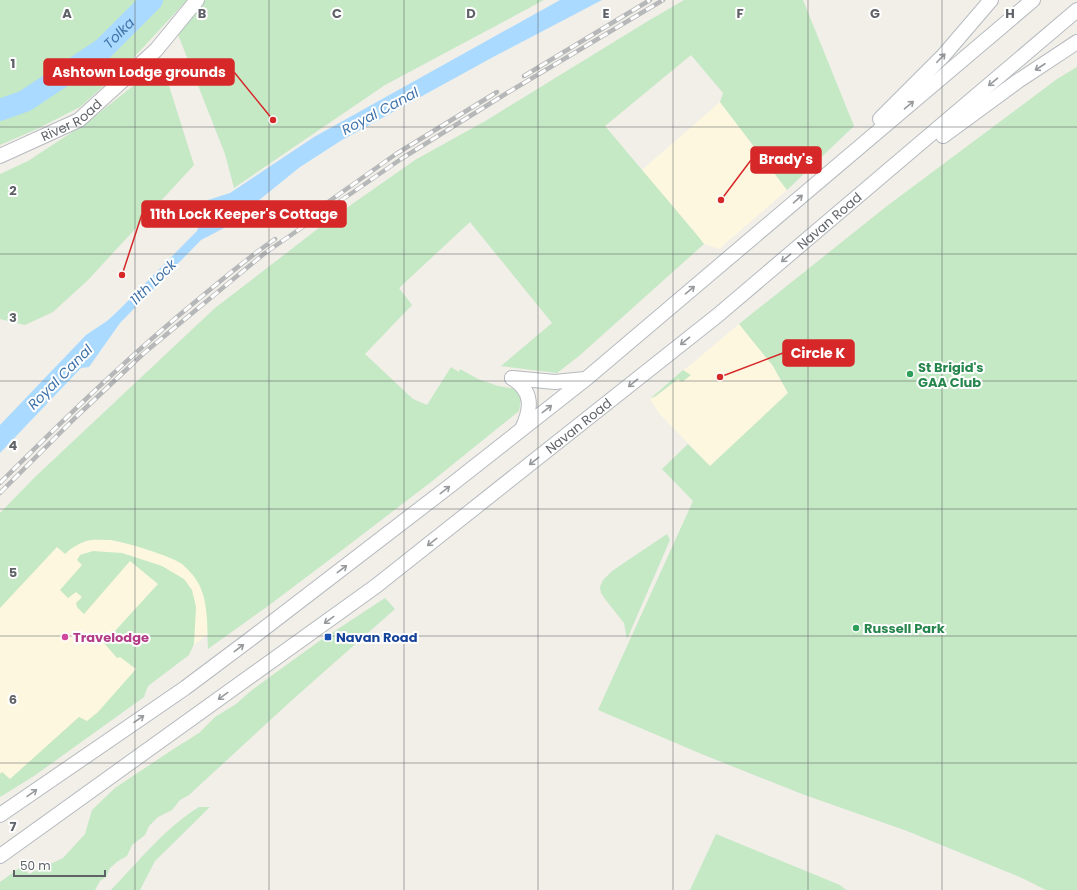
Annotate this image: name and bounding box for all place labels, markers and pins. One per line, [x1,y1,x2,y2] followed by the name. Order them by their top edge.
[44,59,234,85] callout: Ashtown Lodge grounds
[751,147,821,173] callout: Brady's
[142,201,346,227] callout: 11th Lock Keeper's Cottage
[783,340,854,366] callout: Circle K
[918,358,984,392] place label: St Brigid's GAA Club
[905,369,915,379] marker: St Brigid's GAA Club
[864,619,945,638] place label: Russell Park
[851,623,861,633] marker: Russell Park
[73,628,149,647] place label: Travelodge
[336,628,418,647] place label: Navan Road
[60,632,70,642] marker: Travelodge
[323,632,333,642] marker: Navan Road

